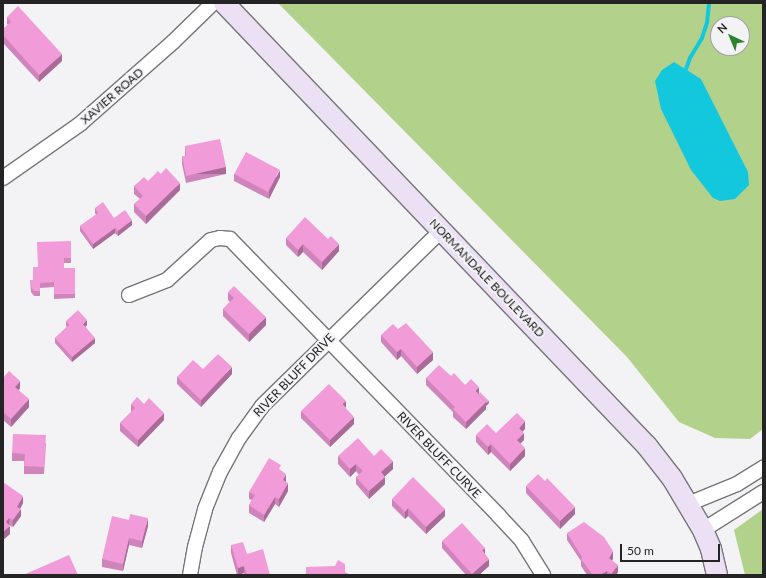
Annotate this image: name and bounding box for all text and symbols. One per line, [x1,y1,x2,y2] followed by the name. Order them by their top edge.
[710,16,750,56] north arrow
[714,20,730,35] text: N
[78,65,146,127] street label: XAVIER ROAD
[426,216,548,340] street label: NORMANDALE BOULEVARD
[250,330,338,420] street label: RIVER BLUFF DRIVE
[394,409,484,501] street label: RIVER BLUFF CURVE
[622,536,722,562] scale bar
[627,543,654,558] text: 50 m

